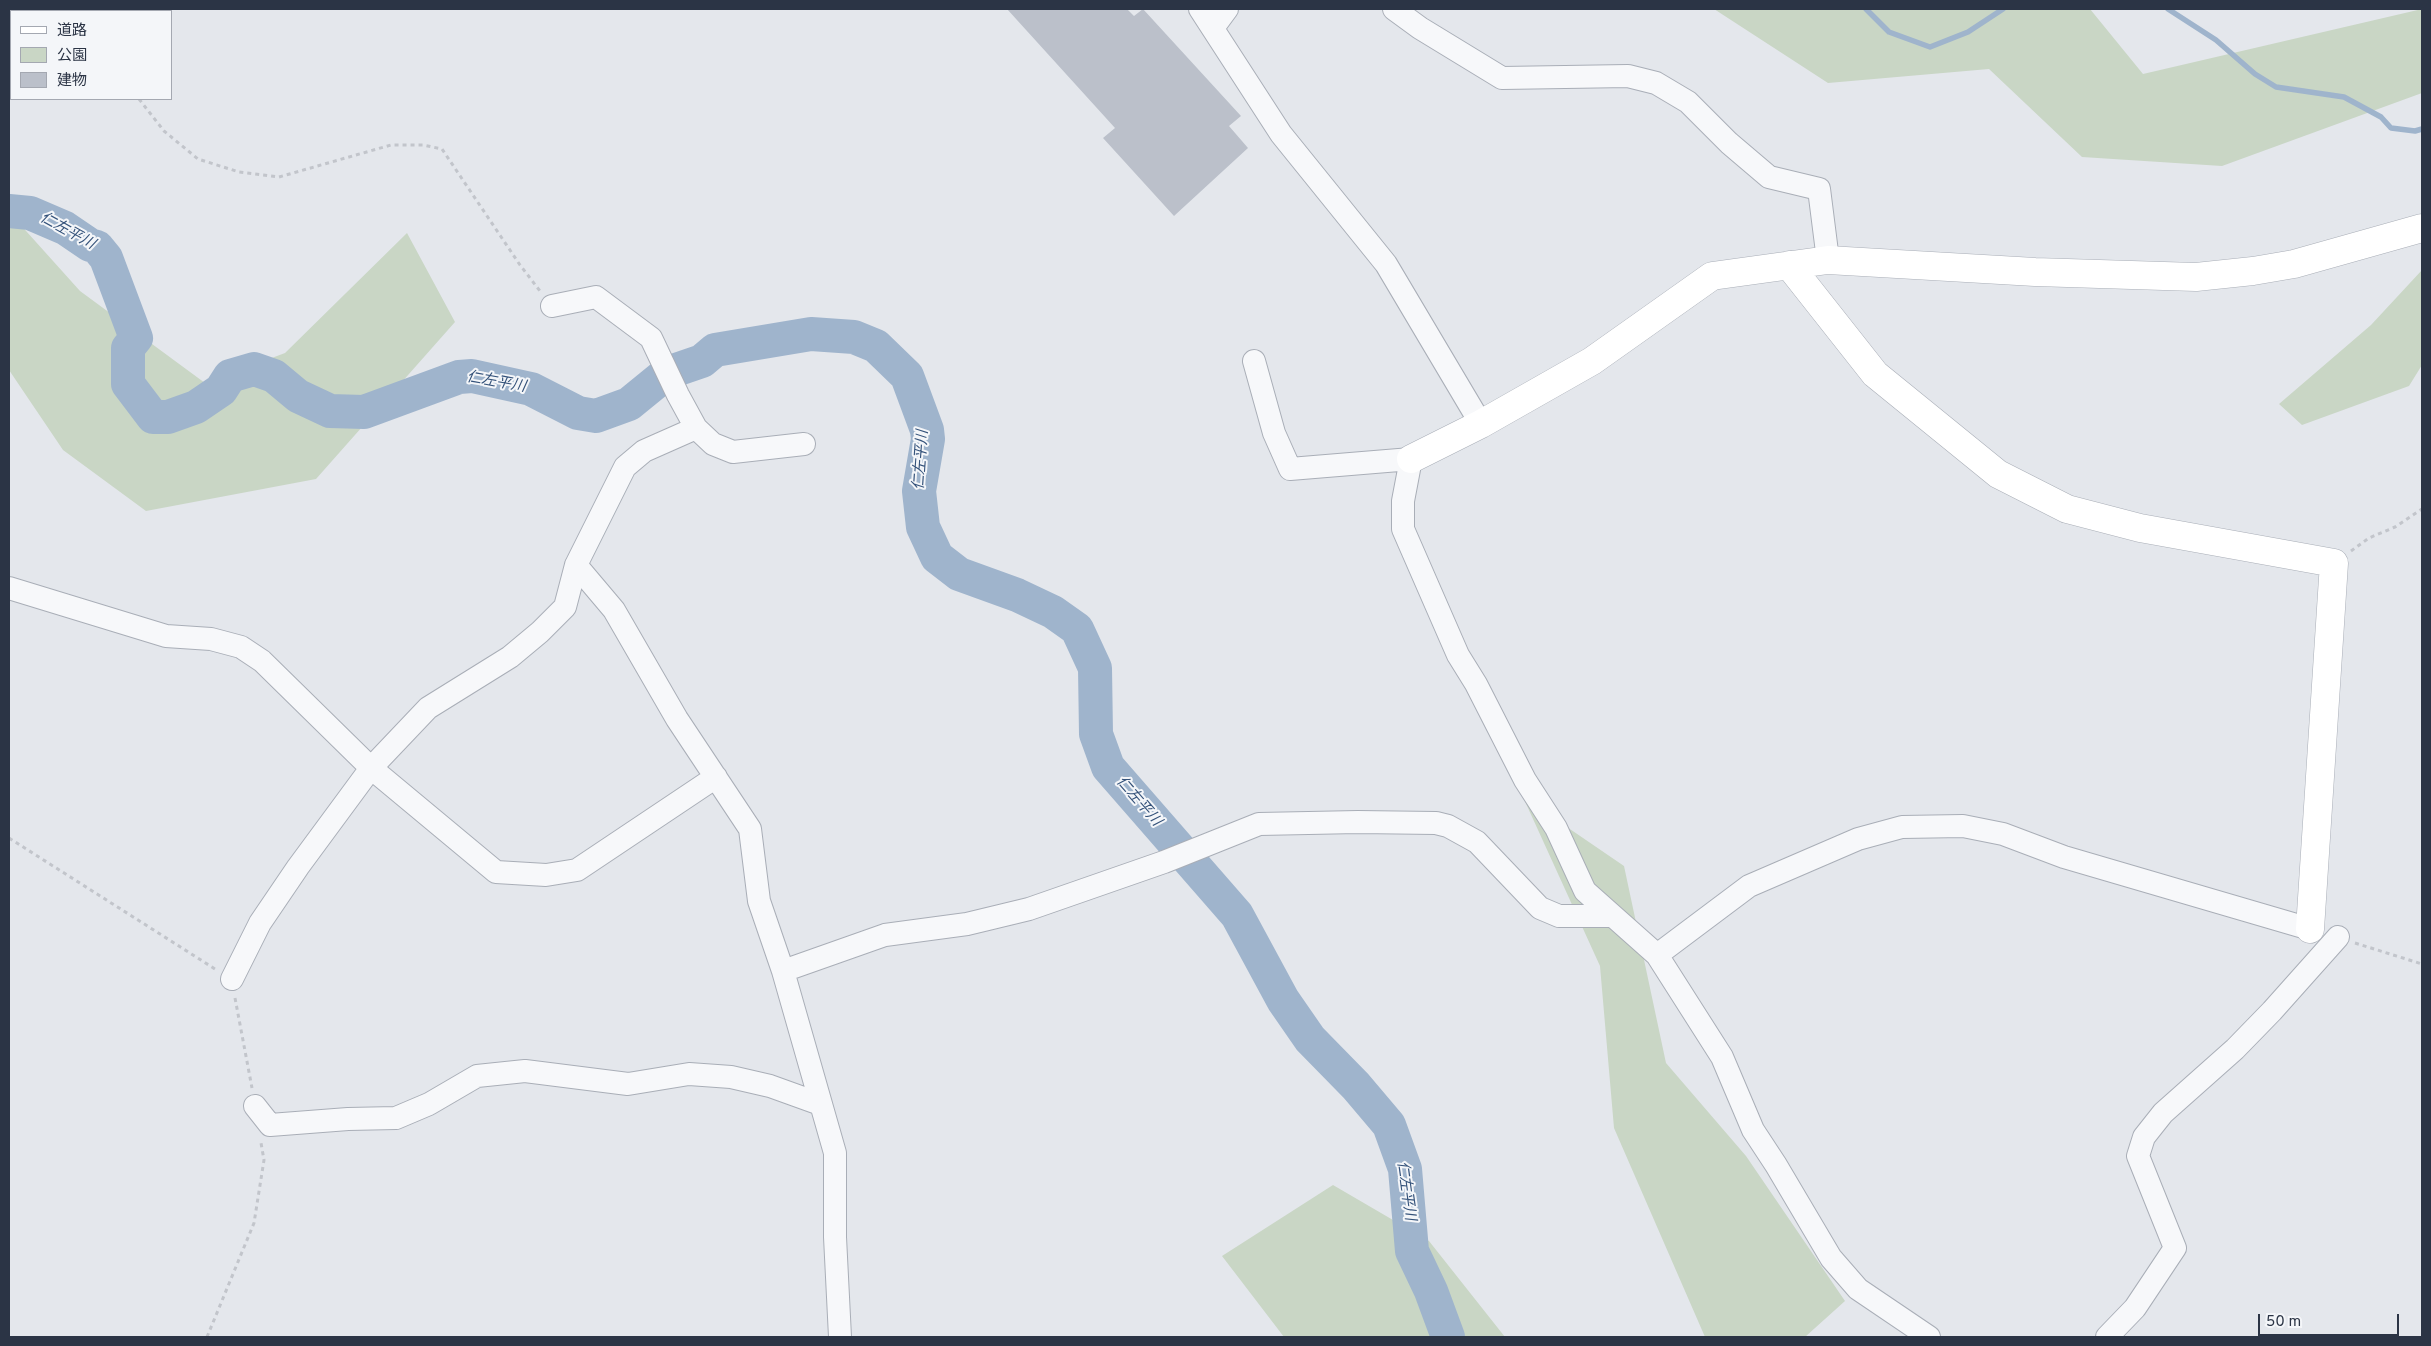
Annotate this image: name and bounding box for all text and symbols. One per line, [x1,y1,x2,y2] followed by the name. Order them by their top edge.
[10,10,172,100] legend
[57,22,87,41] text: 道路
[57,47,87,66] text: 公園
[57,72,87,91] text: 建物
[36,210,98,254] water label: 仁左平川
[465,369,527,397] water label: 仁左平川
[911,429,933,491] water label: 仁左平川
[1112,773,1164,831] water label: 仁左平川
[1392,1160,1418,1222] water label: 仁左平川
[2261,1304,2402,1336] scale bar
[2266,1313,2301,1332] text: 50 m

